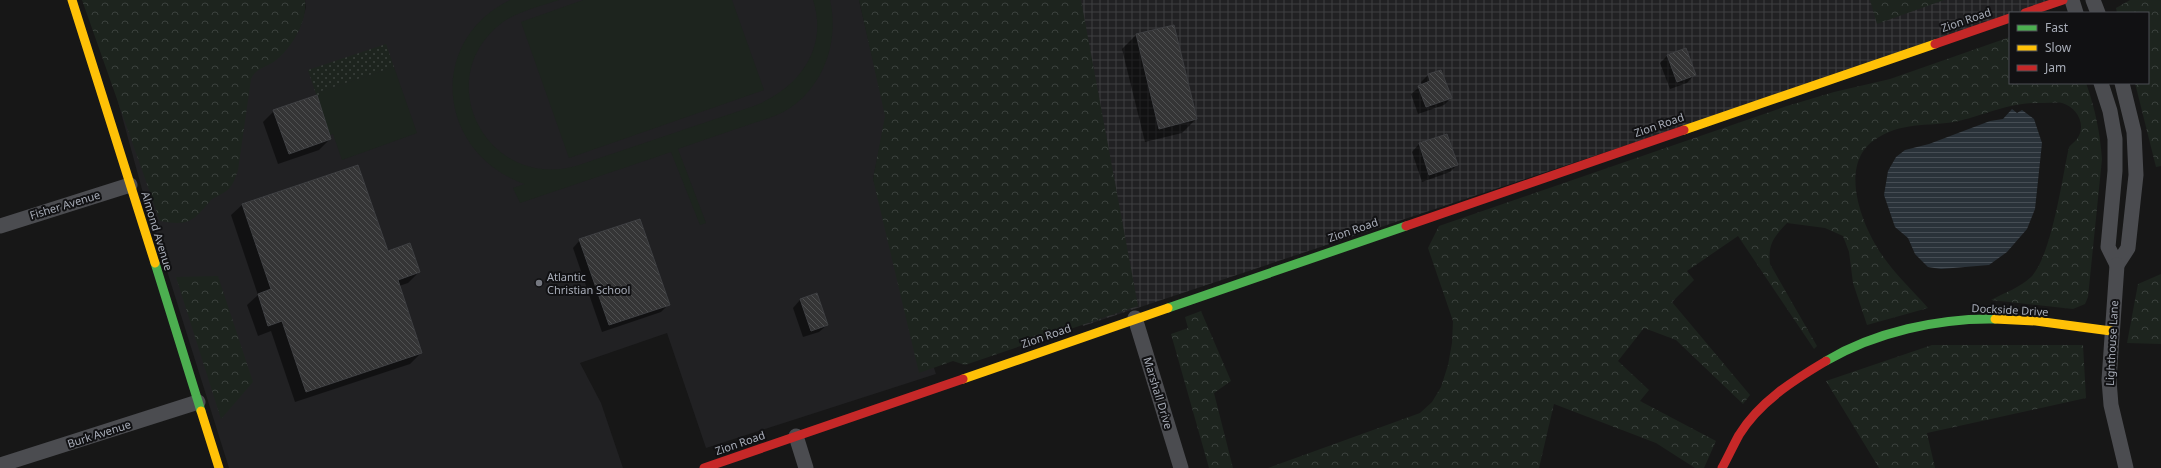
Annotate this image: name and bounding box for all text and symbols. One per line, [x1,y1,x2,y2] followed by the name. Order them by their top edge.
[1939,4,1993,35] street label: Zion Road
[2009,12,2149,84] legend
[2045,19,2069,36] text: Fast
[2045,39,2072,56] text: Slow
[2044,59,2066,76] text: Jam
[1632,109,1686,140] street label: Zion Road
[28,187,102,222] street label: Fisher Avenue
[138,190,177,272] street label: Almond Avenue
[1326,214,1380,245] street label: Zion Road
[547,269,630,297] place label: Atlantic Christian School
[534,278,544,288] marker: Atlantic Christian School
[1971,300,2049,319] street label: Dockside Drive
[2102,300,2121,386] street label: Lighthouse Lane
[1019,320,1073,351] street label: Zion Road
[1140,355,1177,431] street label: Marshall Drive
[65,416,132,451] street label: Burk Avenue
[713,427,767,458] street label: Zion Road

